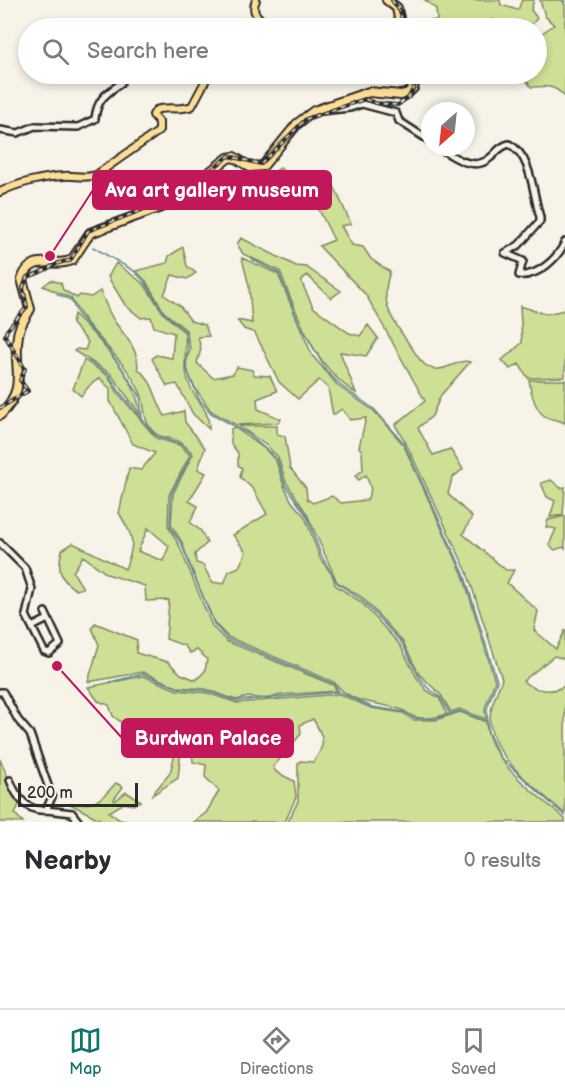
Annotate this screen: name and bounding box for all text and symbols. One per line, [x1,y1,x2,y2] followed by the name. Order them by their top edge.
[18,18,547,84] search box
[39,35,72,68] icon: search
[87,38,209,65] text: Search here
[421,102,475,156] north arrow
[93,171,331,209] callout: Ava art gallery museum
[104,179,319,203] text: Ava art gallery museum
[122,719,293,757] callout: Burdwan Palace
[135,727,281,751] text: Burdwan Palace
[18,780,138,808] scale bar
[27,784,73,803] text: 200 m
[24,846,111,877] text: Nearby
[464,849,541,873] text: 0 results
[69,1024,102,1079] tab: Map
[240,1024,313,1079] tab: Directions
[451,1024,496,1079] tab: Saved

